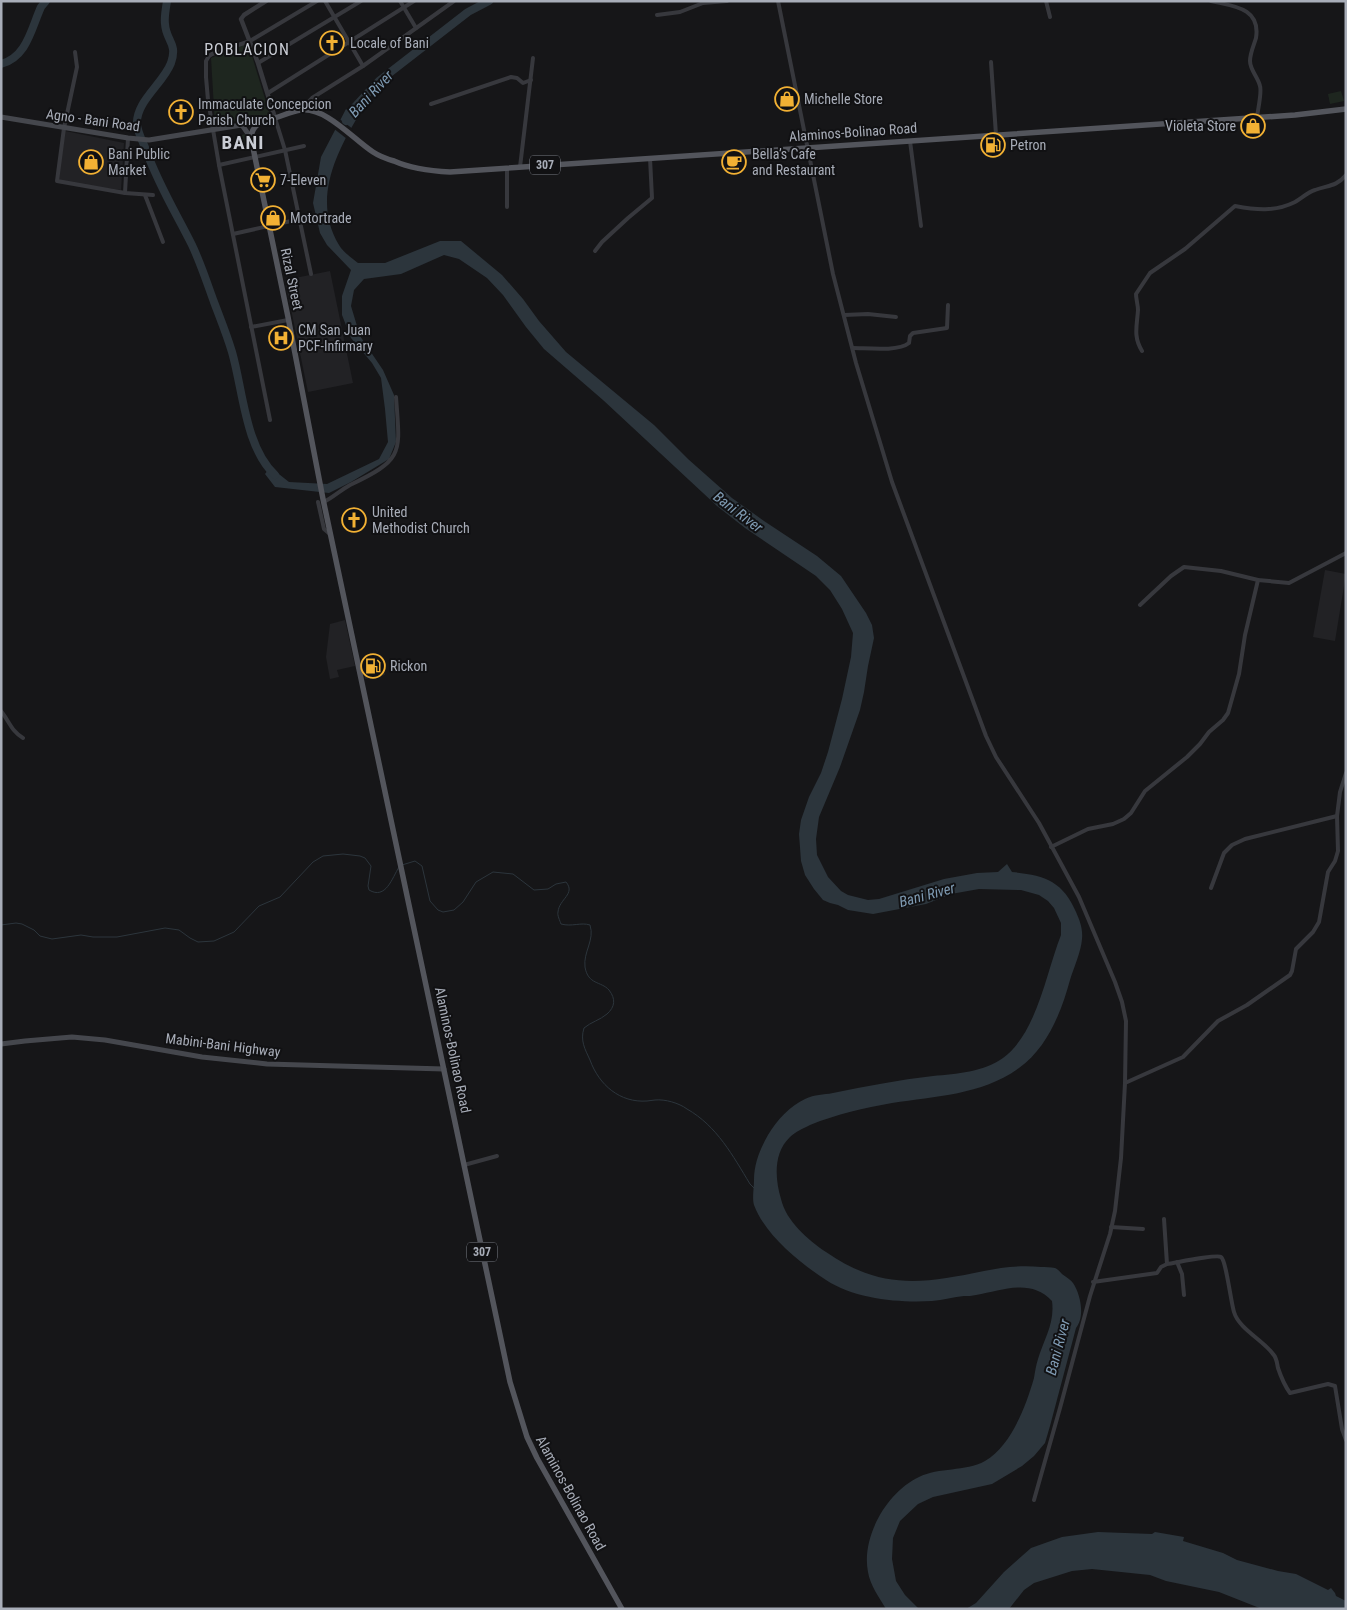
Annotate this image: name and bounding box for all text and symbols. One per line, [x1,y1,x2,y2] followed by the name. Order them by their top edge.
[319,30,345,56] church icon: Locale of Bani
[350,35,429,51] place label: Locale of Bani
[204,40,290,59] district label: POBLACION
[345,67,397,121] water label: Bani River
[774,86,800,112] shop icon: Michelle Store
[804,91,883,107] place label: Michelle Store
[198,96,332,128] place label: Immaculate Concepcion Parish Church
[168,99,194,125] church icon: Immaculate Concepcion Parish Church
[45,106,141,134] street label: Agno - Bani Road
[1240,113,1266,139] shop icon: Violeta Store
[1165,118,1236,134] place label: Violeta Store
[788,120,918,144] street label: Alaminos-Bolinao Road
[222,131,264,154] district label: BANI
[980,132,1006,158] fuel station icon: Petron
[1010,137,1046,153] place label: Petron
[108,146,170,178] place label: Bani Public Market
[752,146,835,178] place label: Bella’s Cafe and Restaurant
[78,149,104,175] shop icon: Bani Public Market
[721,149,747,175] cafe icon: Bella’s Cafe and Restaurant
[530,156,560,174] road number: 307
[250,167,276,193] supermarket icon: 7-Eleven
[280,172,326,188] place label: 7-Eleven
[260,205,286,231] shop icon: Motortrade
[290,210,352,226] place label: Motortrade
[278,247,306,311] street label: Rizal Street
[298,322,373,354] place label: CM San Juan PCF-Infirmary
[268,325,294,351] hospital icon: CM San Juan PCF-Infirmary
[710,488,767,537] water label: Bani River
[372,504,470,536] place label: United Methodist Church
[341,507,367,533] church icon: United Methodist Church
[360,653,386,679] fuel station icon: Rickon
[390,658,427,674] place label: Rickon
[897,879,957,911] water label: Bani River
[432,986,474,1114] street label: Alaminos-Bolinao Road
[165,1030,281,1060] street label: Mabini-Bani Highway
[467,1242,497,1262] road number: 307
[1042,1317,1074,1377] water label: Bani River
[533,1433,609,1553] street label: Alaminos-Bolinao Road

